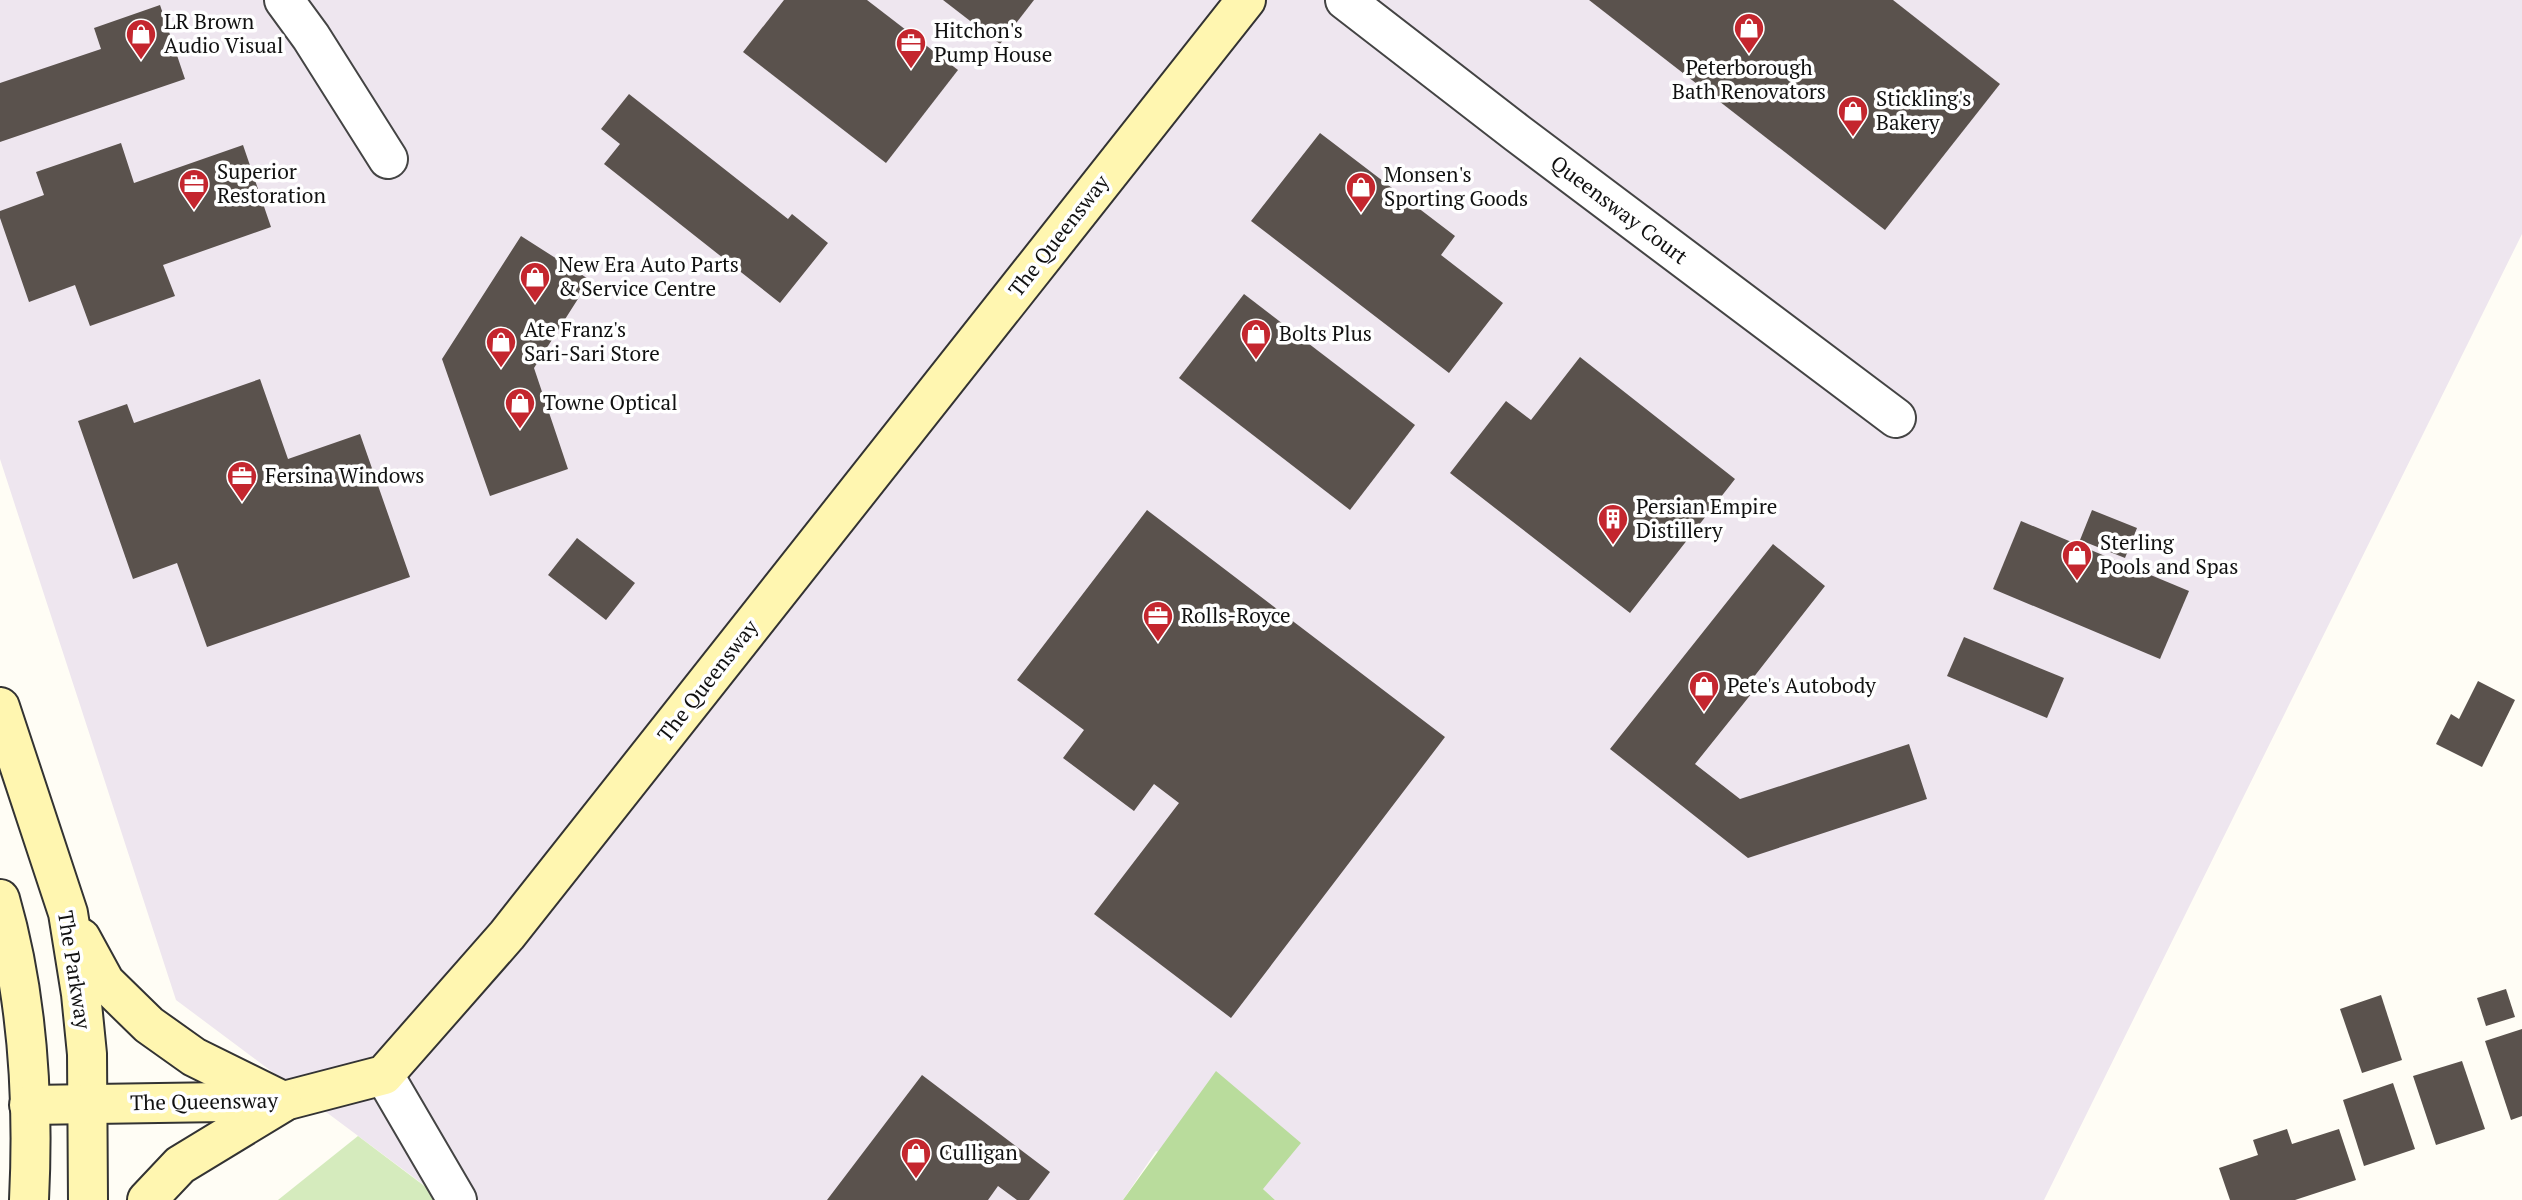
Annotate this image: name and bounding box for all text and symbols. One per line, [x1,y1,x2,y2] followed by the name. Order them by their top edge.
[164,7,283,59] place label: LR Brown Audio Visual
[1732,11,1766,55] shop icon: Peterborough Bath Renovators
[934,16,1052,68] place label: Hitchon's Pump House
[124,17,158,61] shop icon: LR Brown Audio Visual
[894,26,928,70] office icon: Hitchon's Pump House
[1672,53,1826,105] place label: Peterborough Bath Renovators
[1876,84,1971,136] place label: Stickling's Bakery
[1836,94,1870,138] shop icon: Stickling's Bakery
[1546,149,1694,270] street label: Queensway Court
[217,157,326,209] place label: Superior Restoration
[1384,160,1528,212] place label: Monsen's Sporting Goods
[177,167,211,211] office icon: Superior Restoration
[1002,168,1115,302] street label: The Queensway
[1344,170,1378,214] shop icon: Monsen's Sporting Goods
[558,250,739,302] place label: New Era Auto Parts & Service Centre
[518,260,552,304] shop icon: New Era Auto Parts & Service Centre
[524,315,660,367] place label: Ate Franz's Sari-Sari Store
[1239,317,1273,361] shop icon: Bolts Plus
[1279,319,1372,347] place label: Bolts Plus
[484,325,518,369] shop icon: Ate Franz's Sari-Sari Store
[503,386,537,430] shop icon: Towne Optical
[543,388,677,416] place label: Towne Optical
[225,459,259,503] office icon: Fersina Windows
[265,461,424,489] place label: Fersina Windows
[1636,492,1777,544] place label: Persian Empire Distillery
[1596,502,1630,546] building icon: Persian Empire Distillery
[2100,528,2238,580] place label: Sterling Pools and Spas
[2060,538,2094,582] shop icon: Sterling Pools and Spas
[1141,599,1175,643] office icon: Rolls-Royce
[1181,601,1291,629] place label: Rolls-Royce
[651,613,764,747] street label: The Queensway
[1687,669,1721,713] shop icon: Pete's Autobody
[1727,671,1876,699] place label: Pete's Autobody
[52,909,98,1031] street label: The Parkway
[130,1086,278,1116] street label: The Queensway
[899,1136,933,1180] shop icon: Culligan
[939,1138,1018,1166] place label: Culligan

